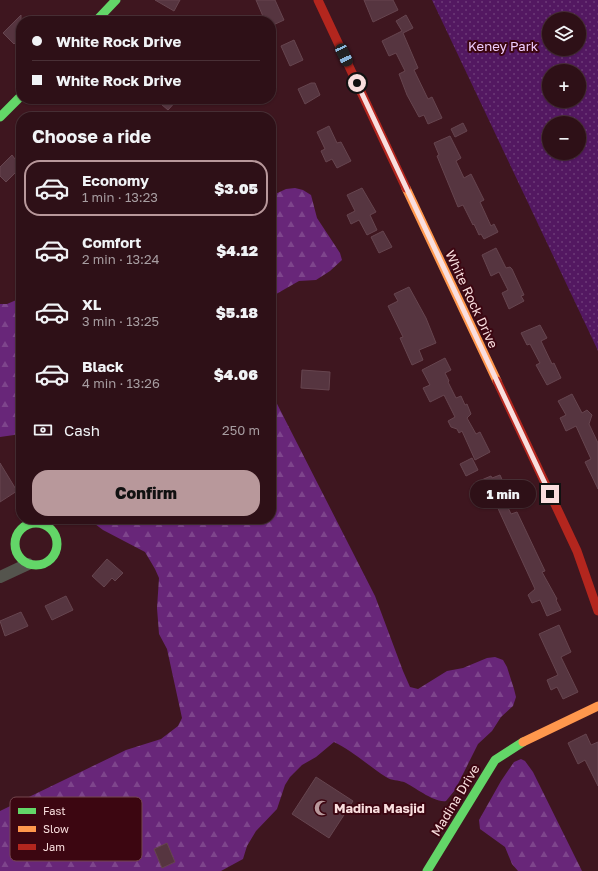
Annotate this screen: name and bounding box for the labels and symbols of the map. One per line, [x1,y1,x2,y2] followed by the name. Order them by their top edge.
[468,38,539,54] park label: Keney Park
[333,42,355,68] car
[348,74,366,92] route start
[442,247,502,351] street label: White Rock Drive
[470,480,536,508] callout: 1 min
[541,485,559,503] route end
[427,761,483,839] street label: Madina Drive
[10,797,142,861] legend
[313,799,331,817] mosque icon: Madina Masjid
[334,800,425,816] place label: Madina Masjid
[43,804,66,817] text: Fast
[43,822,69,835] text: Slow
[43,840,65,853] text: Jam

